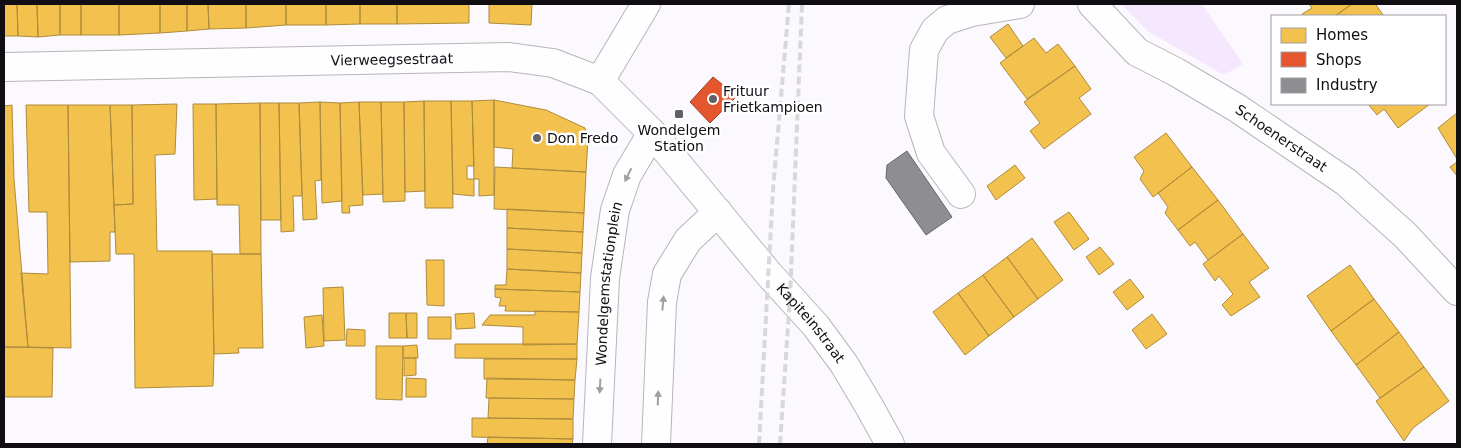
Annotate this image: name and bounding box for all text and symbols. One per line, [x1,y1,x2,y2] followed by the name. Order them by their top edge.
[1271,15,1446,105] legend
[1316,26,1368,44] text: Homes
[331,50,454,69] street label: Vierweegsestraat
[1316,51,1362,69] text: Shops
[1316,76,1378,94] text: Industry
[723,83,823,115] place label: Frituur Frietkampioen
[707,93,719,105] marker: Frituur Frietkampioen
[1232,101,1331,175] street label: Schoenerstraat
[673,108,685,120] marker: Wondelgem Station
[638,122,721,154] place label: Wondelgem Station
[547,130,618,146] place label: Don Fredo
[531,132,543,144] marker: Don Fredo
[624,167,632,182] one-way arrow
[593,199,625,366] street label: Wondelgemstationplein
[773,280,849,366] street label: Kapiteinstraat
[659,295,667,311] one-way arrow
[595,379,603,395] one-way arrow
[655,390,663,406] one-way arrow

